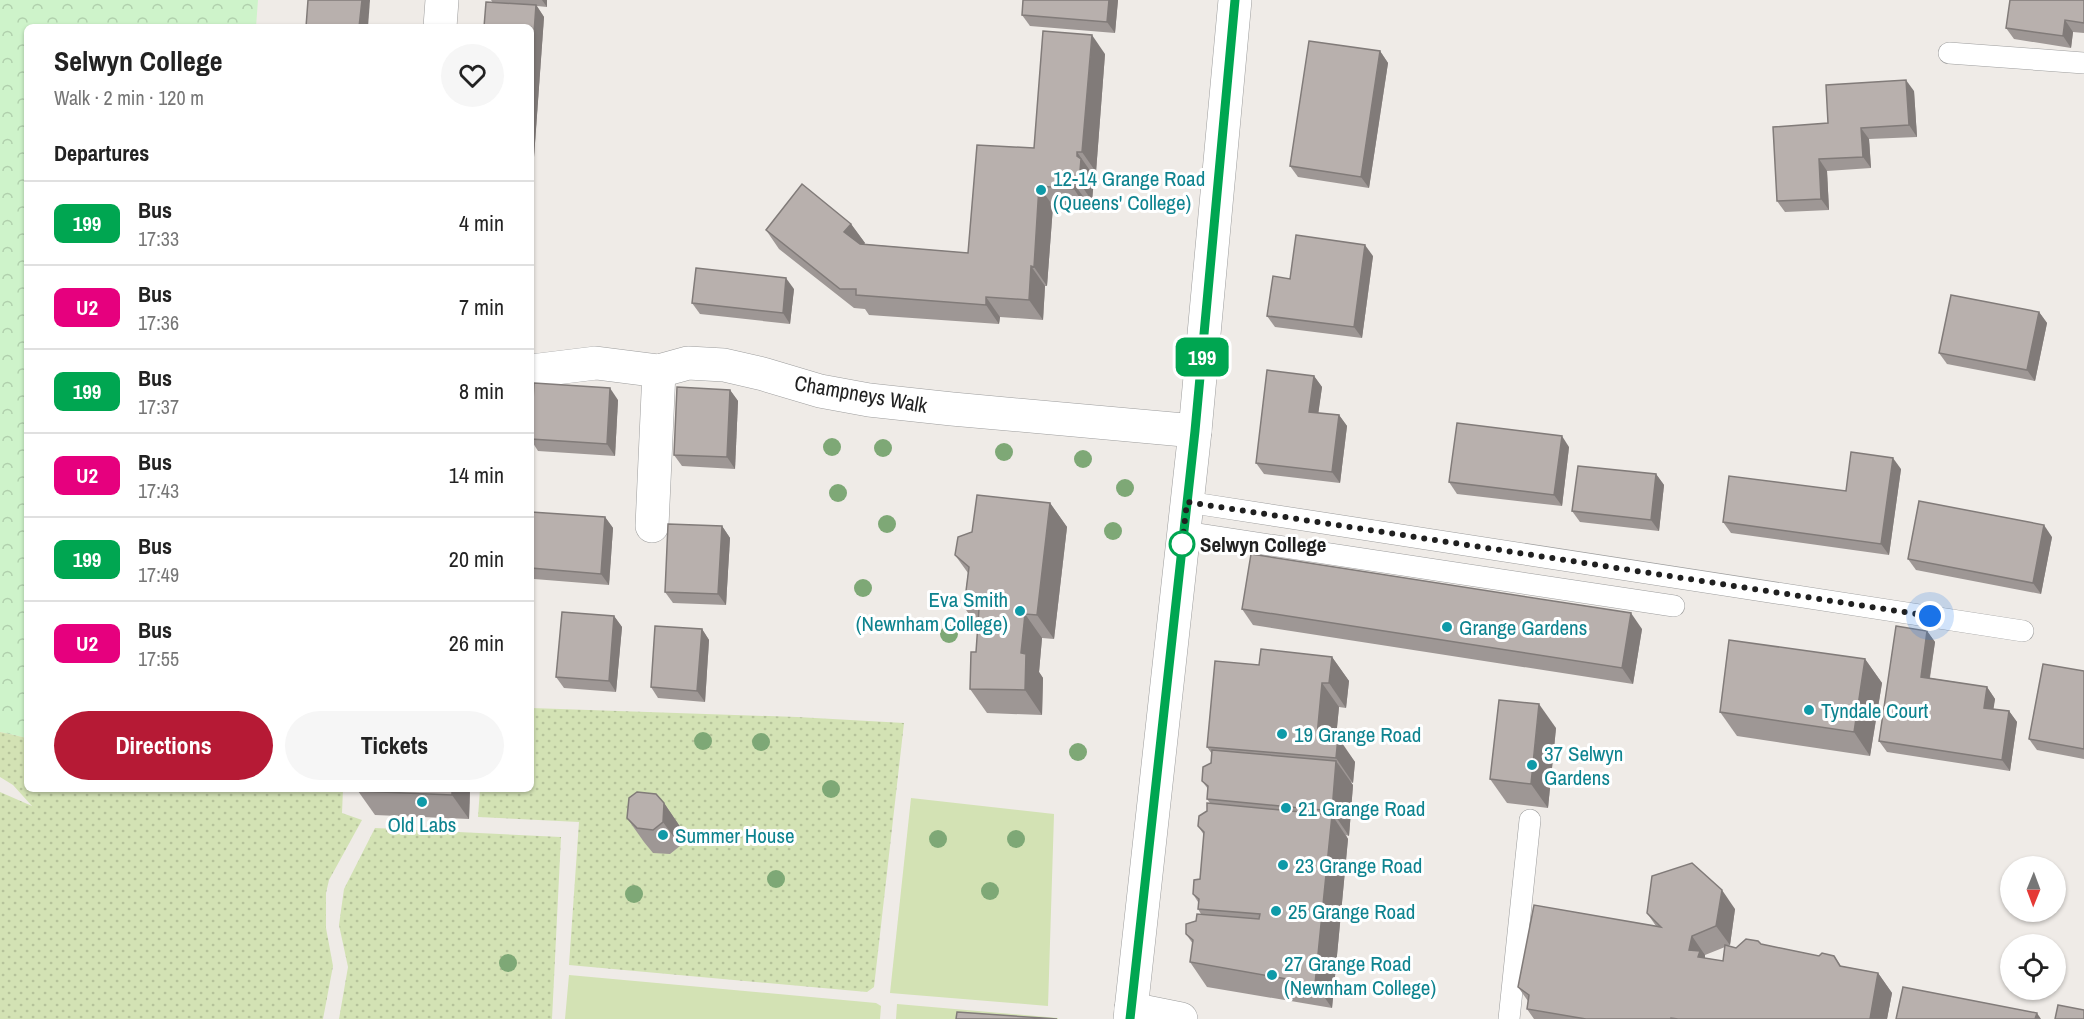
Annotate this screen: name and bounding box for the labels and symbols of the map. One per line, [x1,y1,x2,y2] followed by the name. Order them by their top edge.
[1053,164,1205,217] place label: 12-14 Grange Road (Queens' College)
[1034,183,1048,197] marker: 12-14 Grange Road (Queens' College)
[1168,338,1236,376] line badge: 199
[792,368,930,420] street label: Champneys Walk
[1200,530,1326,559] place label: Selwyn College
[1169,531,1195,557] marker: Selwyn College
[856,585,1008,638] place label: Eva Smith (Newnham College)
[1915,601,1945,631] your location
[1013,604,1027,618] marker: Eva Smith (Newnham College)
[1459,613,1587,642] place label: Grange Gardens
[1440,620,1454,634] marker: Grange Gardens
[1821,696,1928,725] place label: Tyndale Court
[1802,703,1816,717] marker: Tyndale Court
[1294,720,1421,749] place label: 19 Grange Road
[1275,727,1289,741] marker: 19 Grange Road
[1544,739,1623,792] place label: 37 Selwyn Gardens
[1525,758,1539,772] marker: 37 Selwyn Gardens
[1298,794,1425,823] place label: 21 Grange Road
[415,795,429,809] marker: Old Labs
[1279,801,1293,815] marker: 21 Grange Road
[388,810,456,839] place label: Old Labs
[675,821,795,850] place label: Summer House
[656,828,670,842] marker: Summer House
[1295,851,1422,880] place label: 23 Grange Road
[2000,856,2066,922] north arrow
[1276,858,1290,872] marker: 23 Grange Road
[1288,897,1415,926] place label: 25 Grange Road
[1269,904,1283,918] marker: 25 Grange Road
[1284,949,1436,1002] place label: 27 Grange Road (Newnham College)
[1265,968,1279,982] marker: 27 Grange Road (Newnham College)

